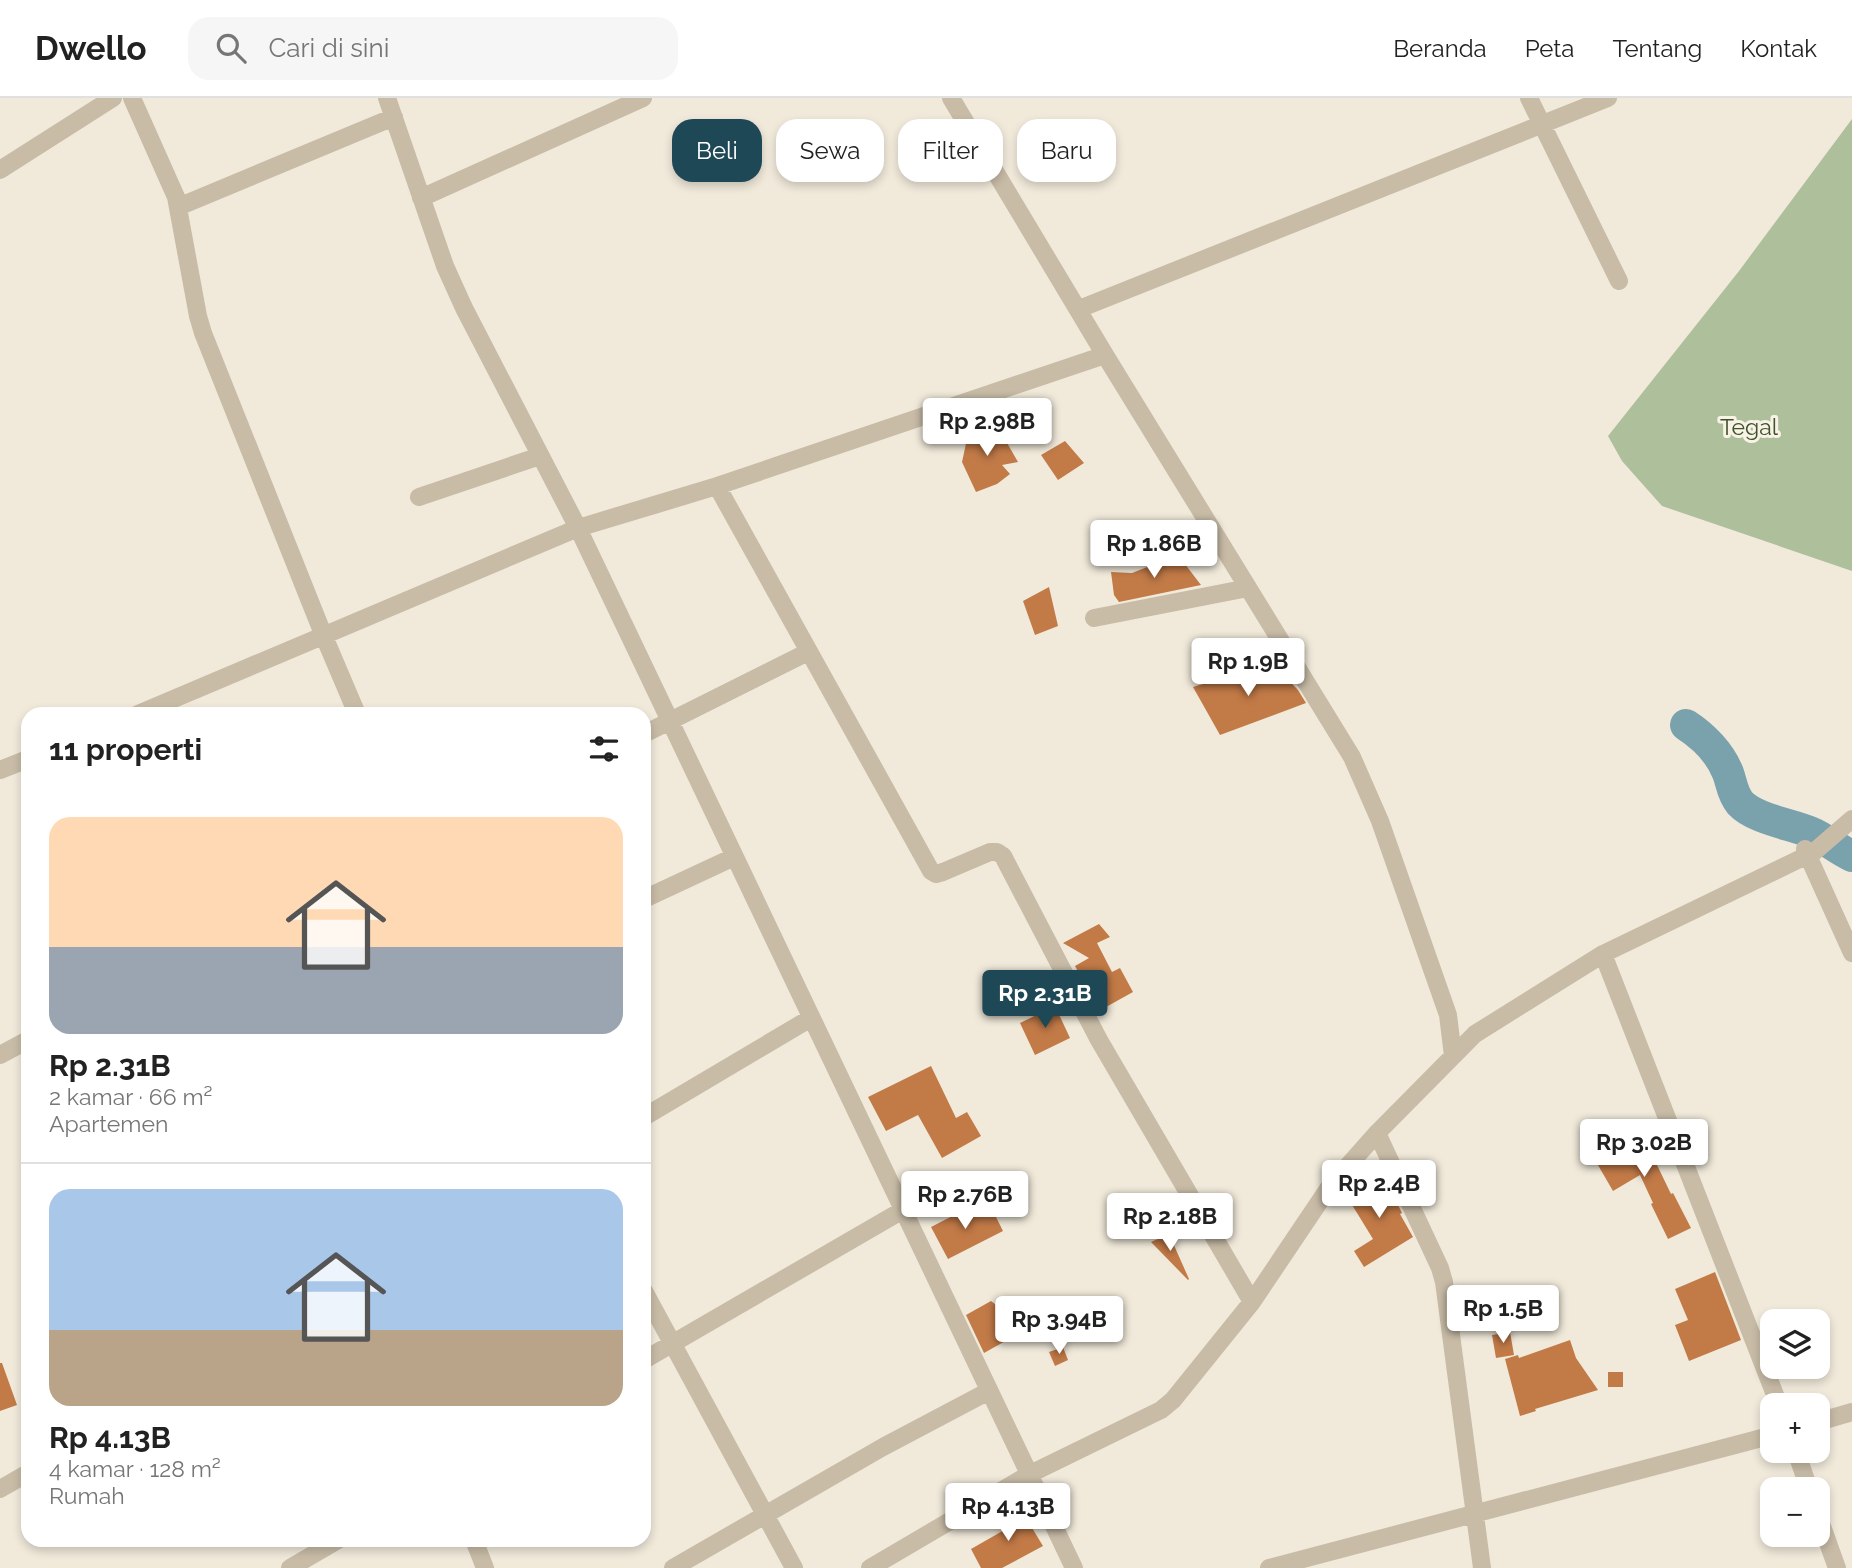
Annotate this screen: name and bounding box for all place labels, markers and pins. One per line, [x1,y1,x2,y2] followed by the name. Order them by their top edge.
[915,398,1059,458] pin: Rp 2.98B
[1082,520,1226,580] pin: Rp 1.86B
[1183,638,1313,698] pin: Rp 1.9B
[973,970,1117,1030] pin: Rp 2.31B
[1572,1119,1716,1179] pin: Rp 3.02B
[1314,1160,1444,1220] pin: Rp 2.4B
[893,1172,1037,1231] pin: Rp 2.76B
[1098,1194,1242,1253] pin: Rp 2.18B
[1438,1286,1568,1345] pin: Rp 1.5B
[987,1296,1131,1356] pin: Rp 3.94B
[936,1484,1080,1543] pin: Rp 4.13B

